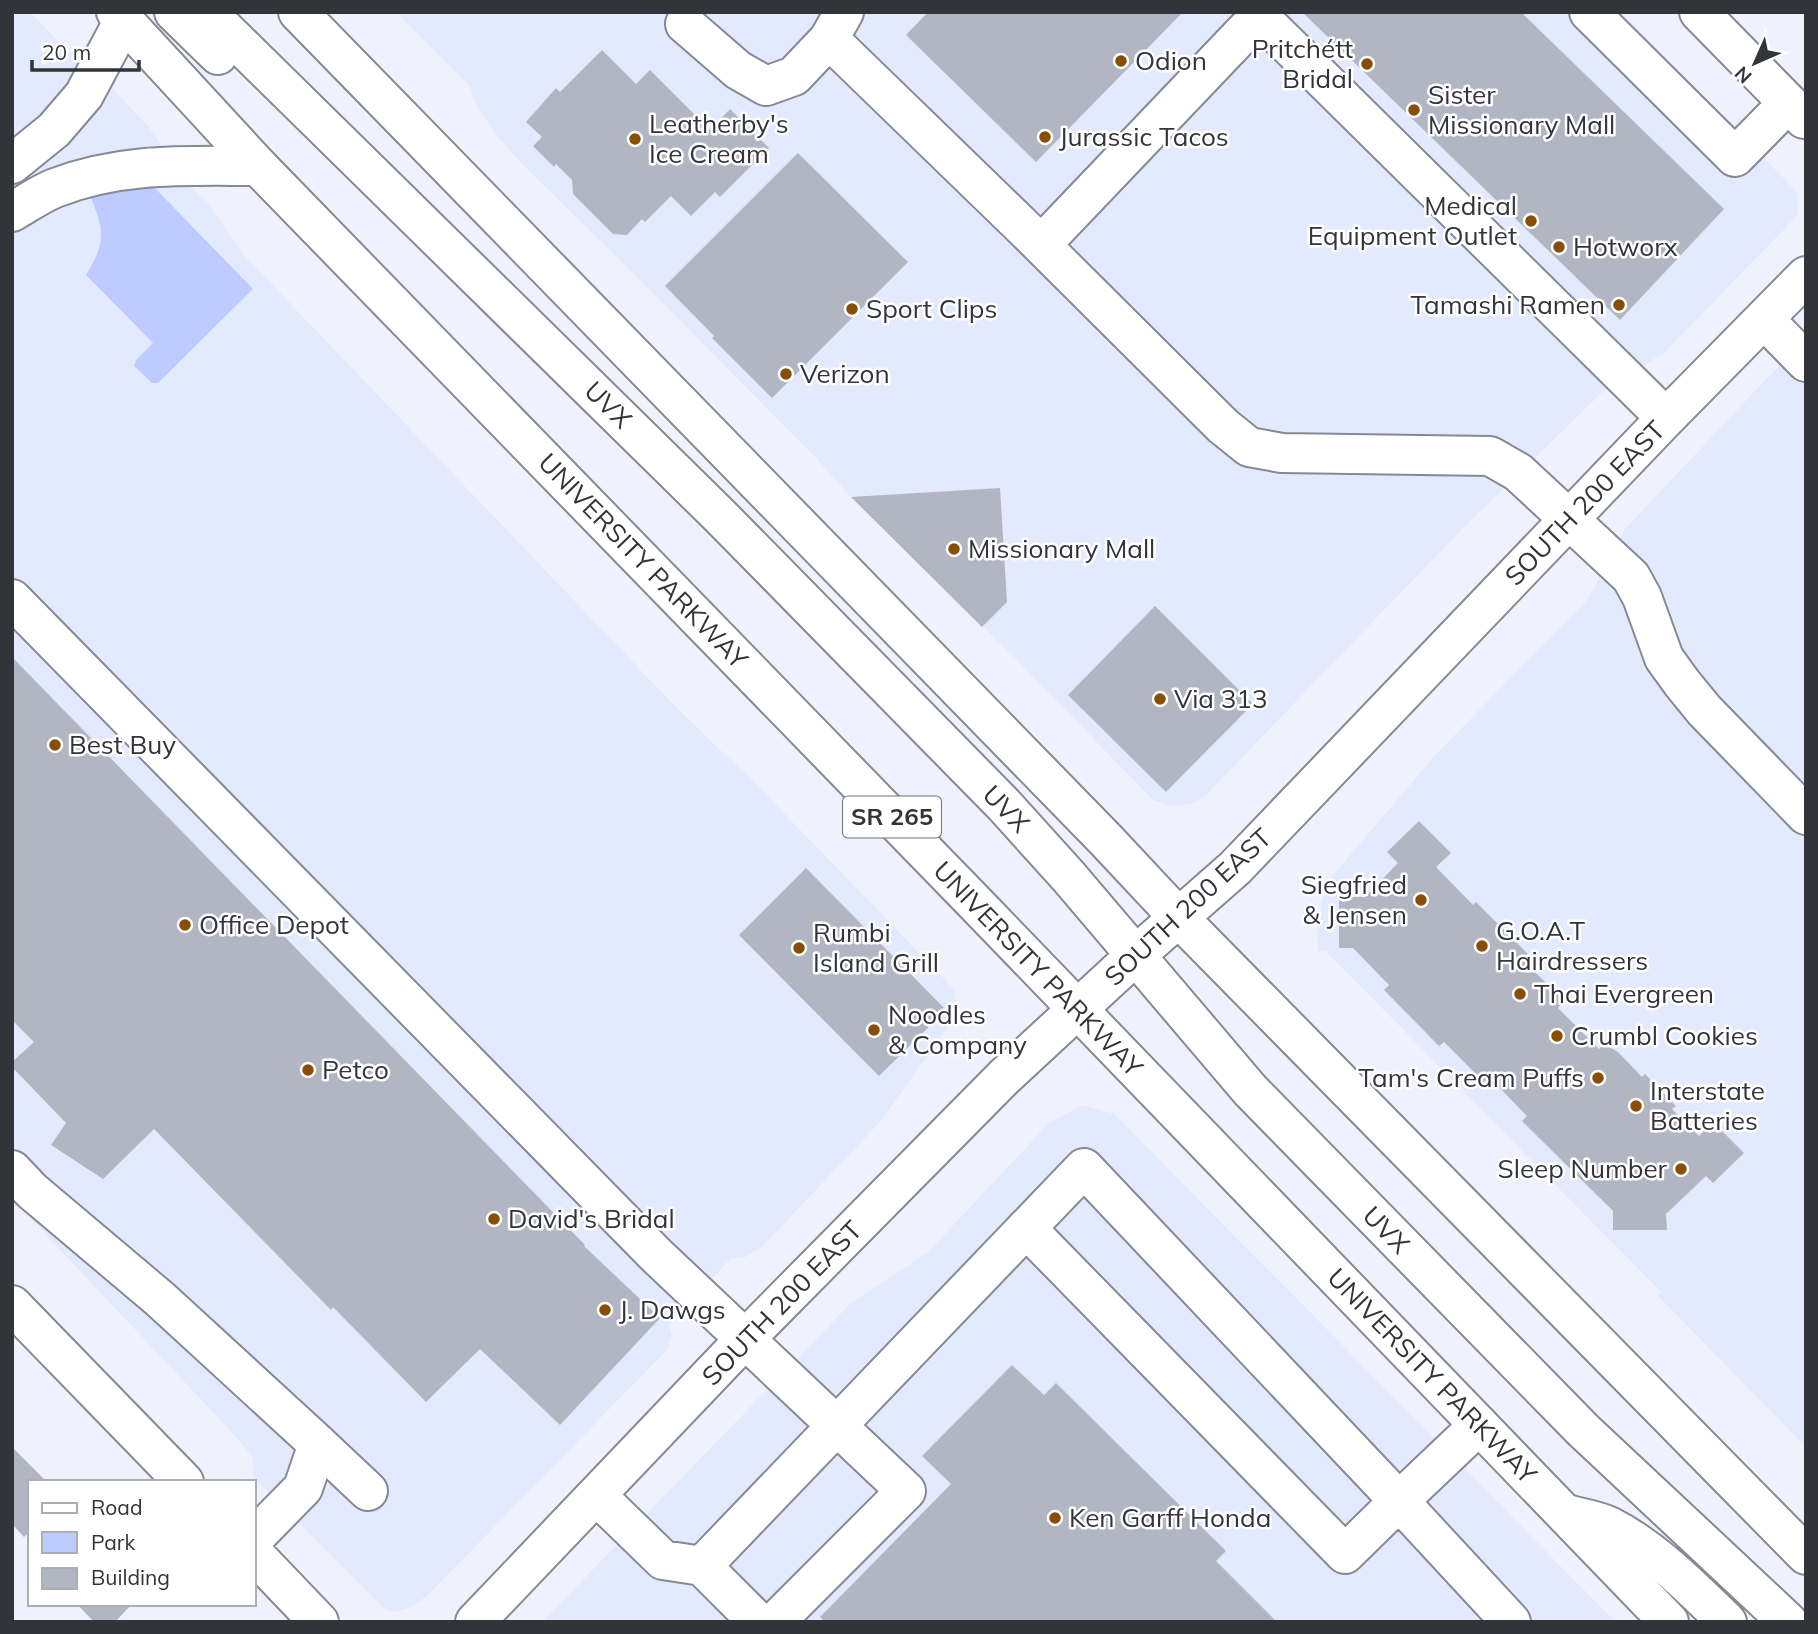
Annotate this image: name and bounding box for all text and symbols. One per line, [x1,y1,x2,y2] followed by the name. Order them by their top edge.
[32,28,138,72] scale bar
[1720,28,1790,98] north arrow
[1252,32,1353,95] place label: Pritchétt Bridal
[42,39,91,65] text: 20 m
[1135,44,1207,77] place label: Odion
[1113,53,1129,69] marker: Odion
[1359,56,1375,72] marker: Pritchétt Bridal
[1729,61,1757,89] text: N
[1428,78,1615,141] place label: Sister Missionary Mall
[1406,102,1422,118] marker: Sister Missionary Mall
[649,107,789,170] place label: Leatherby's Ice Cream
[1059,120,1229,153] place label: Jurassic Tacos
[1037,129,1053,145] marker: Jurassic Tacos
[627,131,643,147] marker: Leatherby's Ice Cream
[1308,189,1517,252] place label: Medical Equipment Outlet
[1523,213,1539,229] marker: Medical Equipment Outlet
[1573,230,1678,263] place label: Hotworx
[1551,239,1567,255] marker: Hotworx
[1410,288,1605,321] place label: Tamashi Ramen
[866,292,997,325] place label: Sport Clips
[1611,297,1627,313] marker: Tamashi Ramen
[844,301,860,317] marker: Sport Clips
[800,357,890,390] place label: Verizon
[778,366,794,382] marker: Verizon
[578,374,639,435] street label: UVX
[1498,413,1672,592] street label: SOUTH 200 EAST
[532,446,756,676] street label: UNIVERSITY PARKWAY
[968,532,1155,565] place label: Missionary Mall
[946,541,962,557] marker: Missionary Mall
[1174,682,1268,715] place label: Via 313
[1152,691,1168,707] marker: Via 313
[69,728,176,761] place label: Best Buy
[47,737,63,753] marker: Best Buy
[976,778,1037,839] street label: UVX
[843,796,941,838] road number: SR 265
[1097,820,1278,993] street label: SOUTH 200 EAST
[927,854,1151,1084] street label: UNIVERSITY PARKWAY
[1301,868,1407,931] place label: Siegfried & Jensen
[1413,892,1429,908] marker: Siegfried & Jensen
[199,908,349,941] place label: Office Depot
[1496,914,1648,977] place label: G.O.A.T Hairdressers
[813,916,939,979] place label: Rumbi Island Grill
[177,917,193,933] marker: Office Depot
[1474,938,1490,954] marker: G.O.A.T Hairdressers
[791,940,807,956] marker: Rumbi Island Grill
[1534,977,1714,1010] place label: Thai Evergreen
[1512,986,1528,1002] marker: Thai Evergreen
[888,998,1027,1061] place label: Noodles & Company
[1571,1019,1758,1052] place label: Crumbl Cookies
[866,1022,882,1038] marker: Noodles & Company
[1549,1028,1565,1044] marker: Crumbl Cookies
[322,1053,389,1086] place label: Petco
[1358,1061,1584,1094] place label: Tam's Cream Puffs
[300,1062,316,1078] marker: Petco
[1590,1070,1606,1086] marker: Tam's Cream Puffs
[1650,1074,1765,1137] place label: Interstate Batteries
[1628,1098,1644,1114] marker: Interstate Batteries
[1498,1152,1668,1185] place label: Sleep Number
[1673,1161,1689,1177] marker: Sleep Number
[1356,1199,1417,1260] street label: UVX
[508,1202,675,1235] place label: David's Bridal
[486,1211,502,1227] marker: David's Bridal
[695,1213,869,1392] street label: SOUTH 200 EAST
[1321,1261,1545,1491] street label: UNIVERSITY PARKWAY
[619,1293,726,1326] place label: J. Dawgs
[597,1302,613,1318] marker: J. Dawgs
[28,1480,256,1606] legend
[91,1494,142,1520] text: Road
[1069,1501,1271,1534] place label: Ken Garff Honda
[1047,1510,1063,1526] marker: Ken Garff Honda
[91,1529,135,1555] text: Park
[91,1564,170,1590] text: Building

